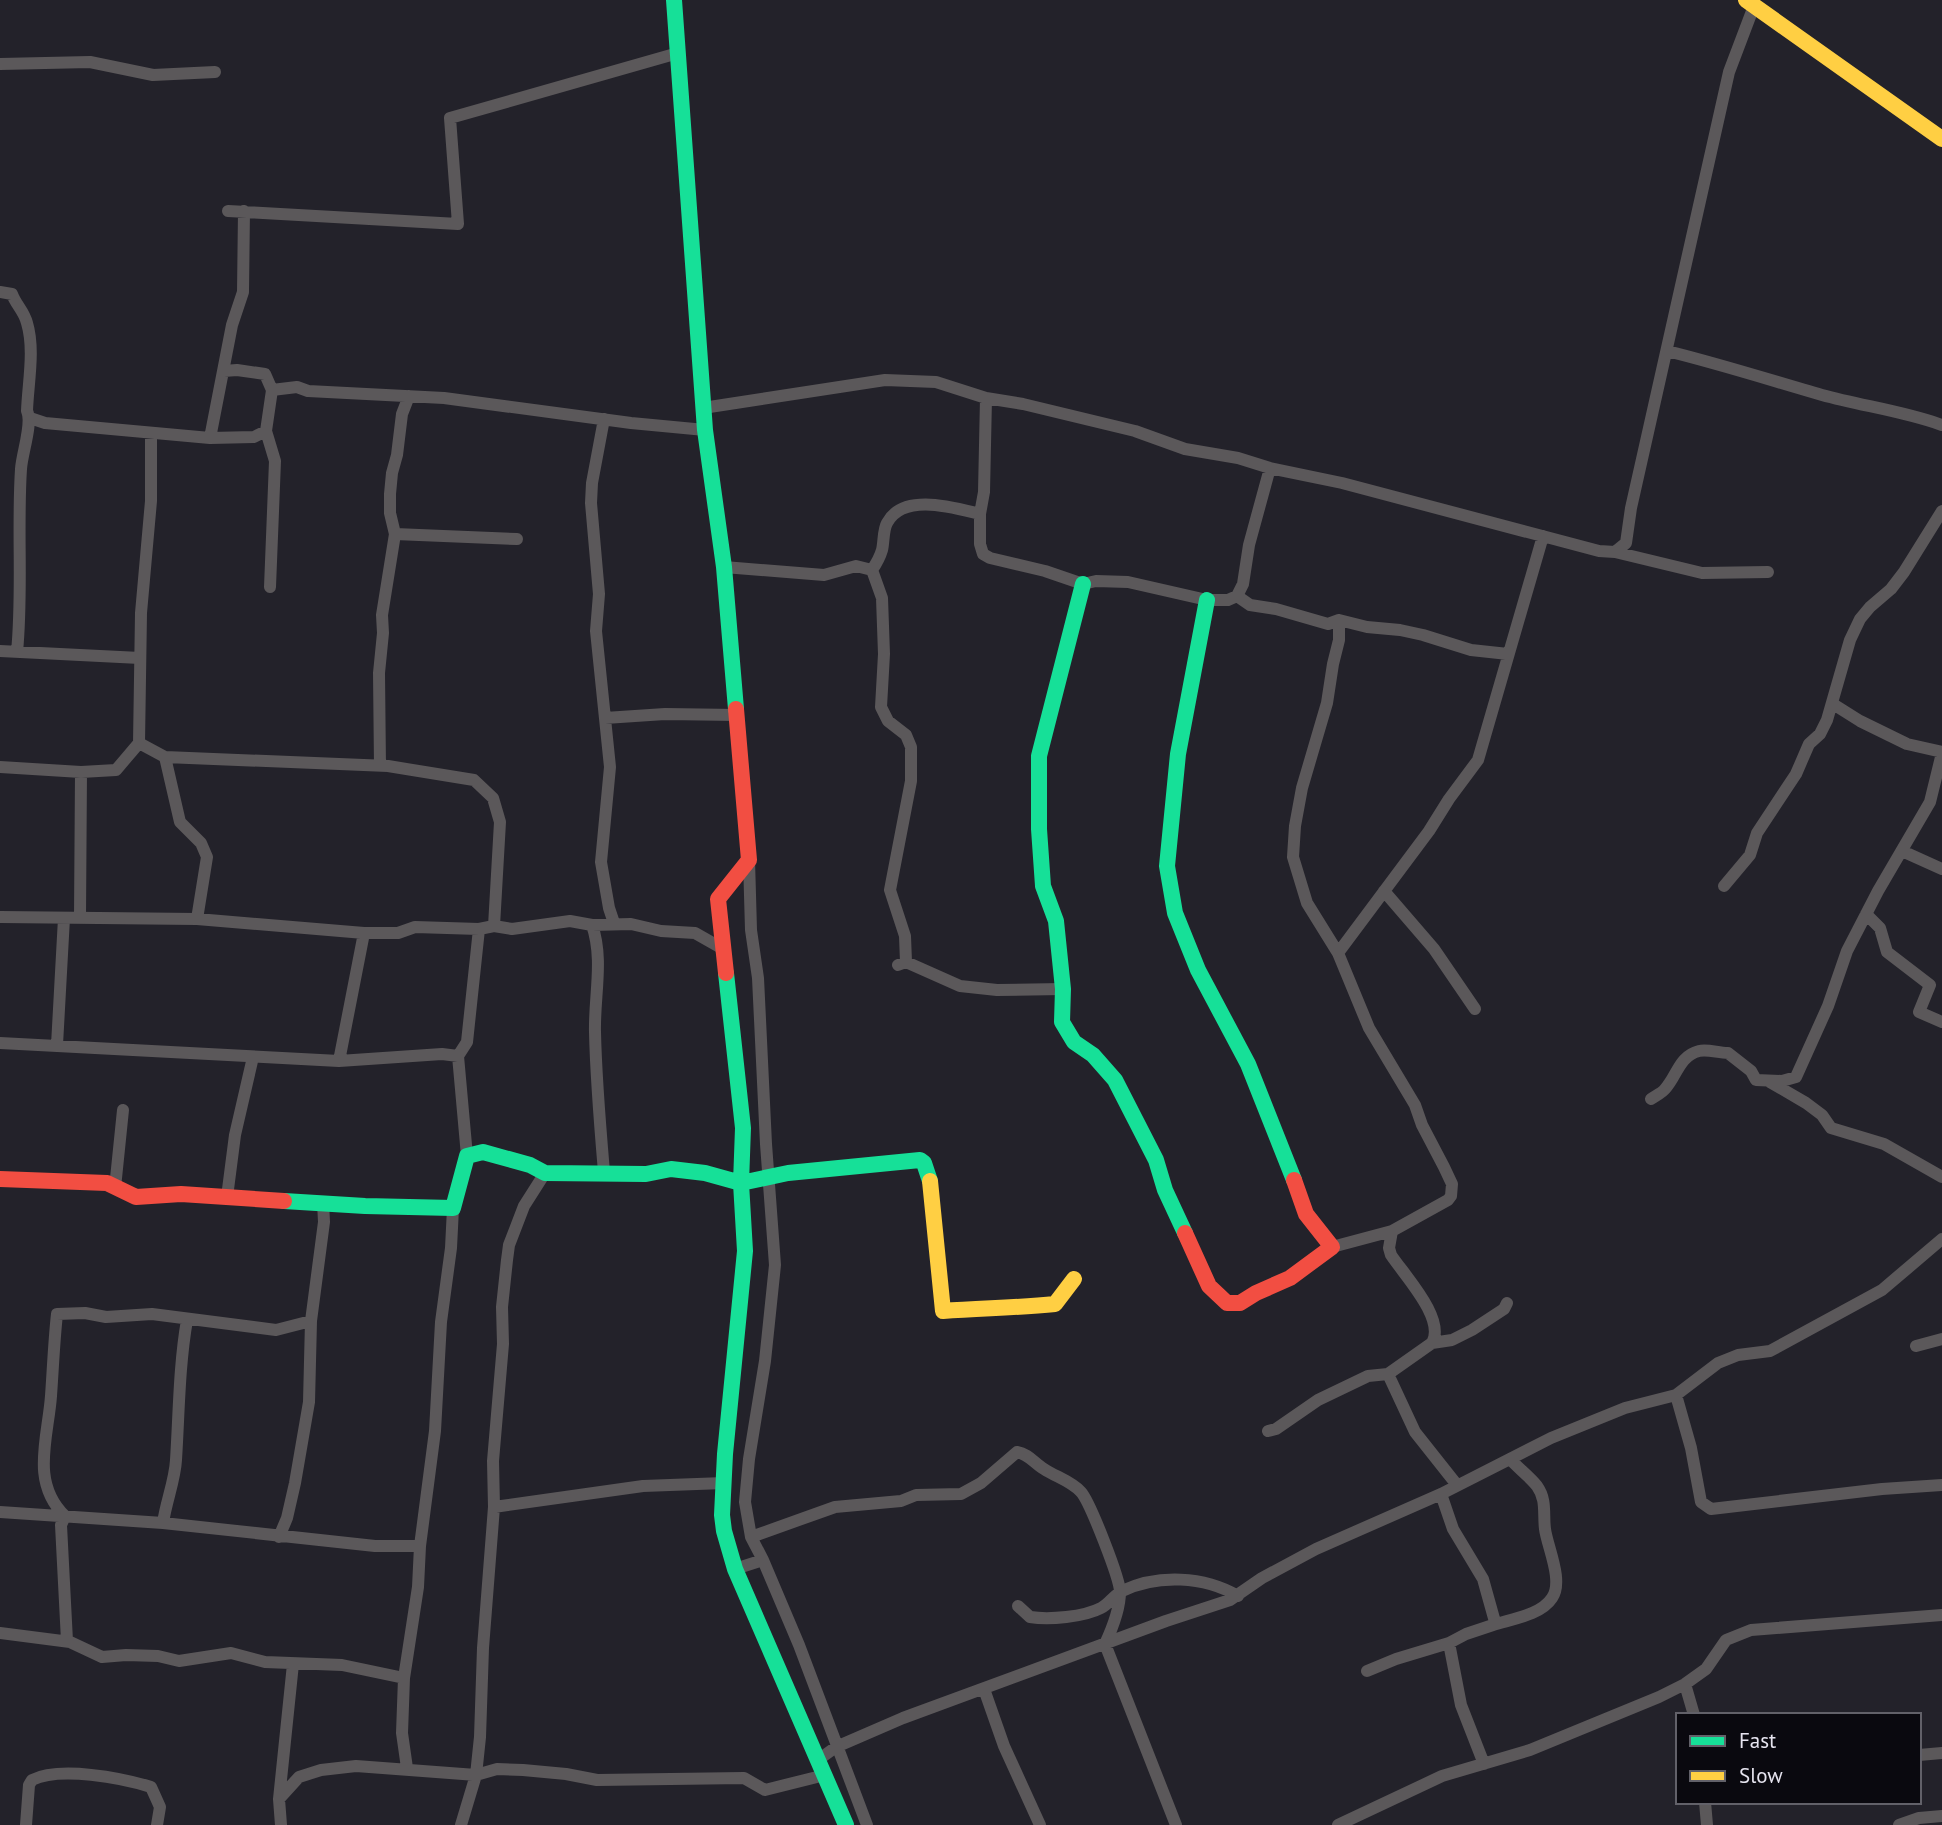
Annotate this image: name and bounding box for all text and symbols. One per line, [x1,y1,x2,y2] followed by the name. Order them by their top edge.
[1676,1713,1921,1804] legend
[1739,1727,1776,1754] text: Fast
[1739,1762,1783,1789] text: Slow

